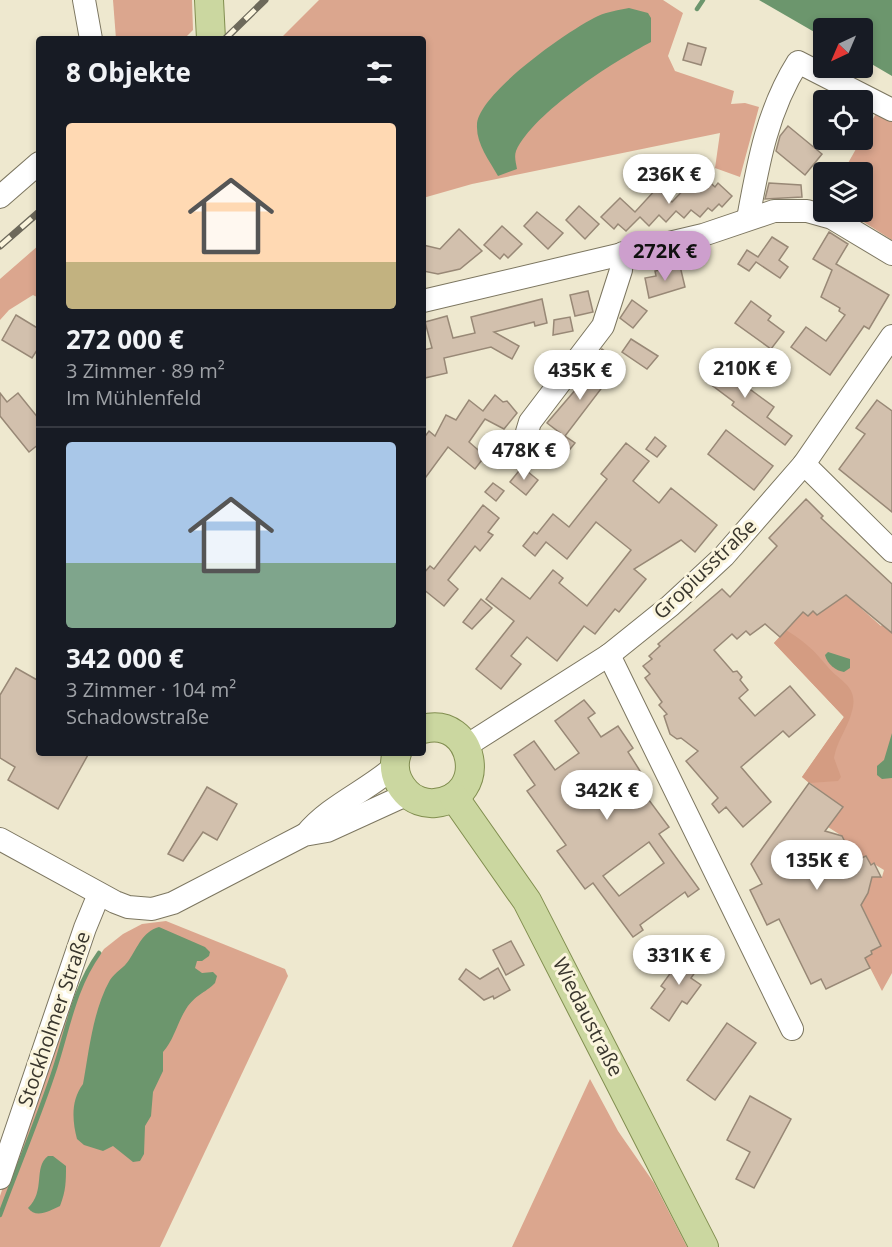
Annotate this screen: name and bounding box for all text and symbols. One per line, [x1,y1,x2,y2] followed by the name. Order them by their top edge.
[813,18,873,78] north arrow
[813,18,873,222] map controls
[66,54,191,90] text: 8 Objekte
[363,56,396,89] icon: filters
[813,90,873,150] button: locate
[620,154,718,205] pin: 236K €
[637,160,701,187] text: 236K €
[177,162,285,270] icon: home
[813,162,873,222] button: layers
[616,231,714,282] pin: 272K €
[633,237,697,264] text: 272K €
[66,321,184,357] text: 272 000 €
[696,348,794,399] pin: 210K €
[531,350,629,401] pin: 435K €
[713,354,777,381] text: 210K €
[548,356,612,383] text: 435K €
[66,357,225,384] text: 3 Zimmer · 89 m²
[66,384,202,411] text: Im Mühlenfeld
[475,430,573,481] pin: 478K €
[492,436,556,463] text: 478K €
[177,481,285,589] icon: home
[647,513,762,625] street label: Gropiusstraße
[66,640,184,676] text: 342 000 €
[66,676,236,703] text: 3 Zimmer · 104 m²
[66,703,209,730] text: Schadowstraße
[558,770,656,821] pin: 342K €
[575,776,639,803] text: 342K €
[768,840,866,891] pin: 135K €
[785,846,849,873] text: 135K €
[11,928,96,1110] street label: Stockholmer Straße
[630,935,728,986] pin: 331K €
[647,941,711,968] text: 331K €
[547,953,630,1081] street label: Wiedaustraße

